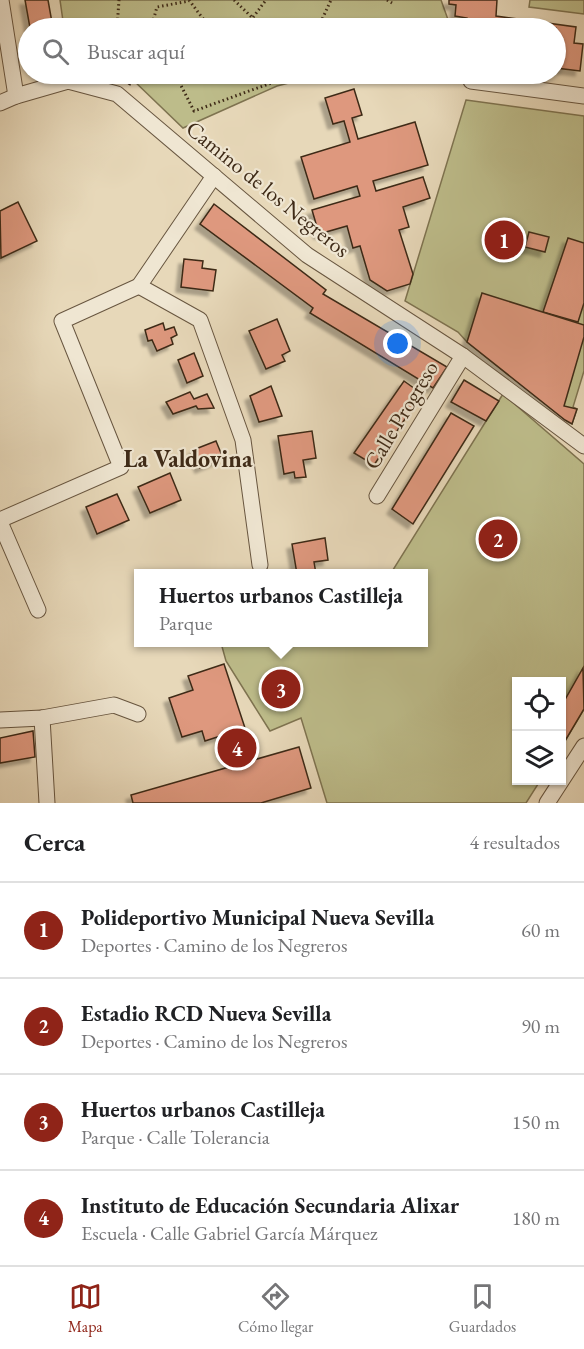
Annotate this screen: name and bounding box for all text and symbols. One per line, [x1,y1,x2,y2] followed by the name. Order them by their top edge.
[18,18,566,84] search box
[39,35,72,68] icon: search
[87,37,185,66] text: Buscar aquí
[180,114,356,264] street label: Camino de los Negreros
[484,218,524,262] pin: 1
[383,329,412,358] your location
[357,355,445,475] street label: Calle Progreso
[124,443,253,474] district label: La Valdovina
[478,516,518,562] pin: 2
[134,569,428,647] popup
[159,581,403,610] text: Huertos urbanos Castilleja
[159,610,213,636] text: Parque
[262,666,300,712] pin: 3
[512,677,566,785] map controls
[512,677,566,731] button: locate
[218,726,256,771] pin: 4
[512,731,566,785] button: layers
[24,825,85,859] text: Cerca
[469,829,560,855] text: 4 resultados
[81,903,434,932] text: Polideportivo Municipal Nueva Sevilla
[38,917,49,943] text: 1
[521,917,560,943] text: 60 m
[81,932,347,958] text: Deportes · Camino de los Negreros
[81,999,331,1028] text: Estadio RCD Nueva Sevilla
[38,1013,49,1039] text: 2
[521,1013,560,1039] text: 90 m
[81,1028,347,1054] text: Deportes · Camino de los Negreros
[81,1095,325,1124] text: Huertos urbanos Castilleja
[38,1109,49,1135] text: 3
[512,1109,560,1135] text: 150 m
[81,1124,270,1150] text: Parque · Calle Tolerancia
[81,1191,459,1220] text: Instituto de Educación Secundaria Alixar
[38,1205,49,1231] text: 4
[512,1205,560,1231] text: 180 m
[81,1220,377,1246] text: Escuela · Calle Gabriel García Márquez
[68,1280,103,1337] tab: Mapa
[238,1280,313,1337] tab: Cómo llegar
[449,1280,516,1337] tab: Guardados

